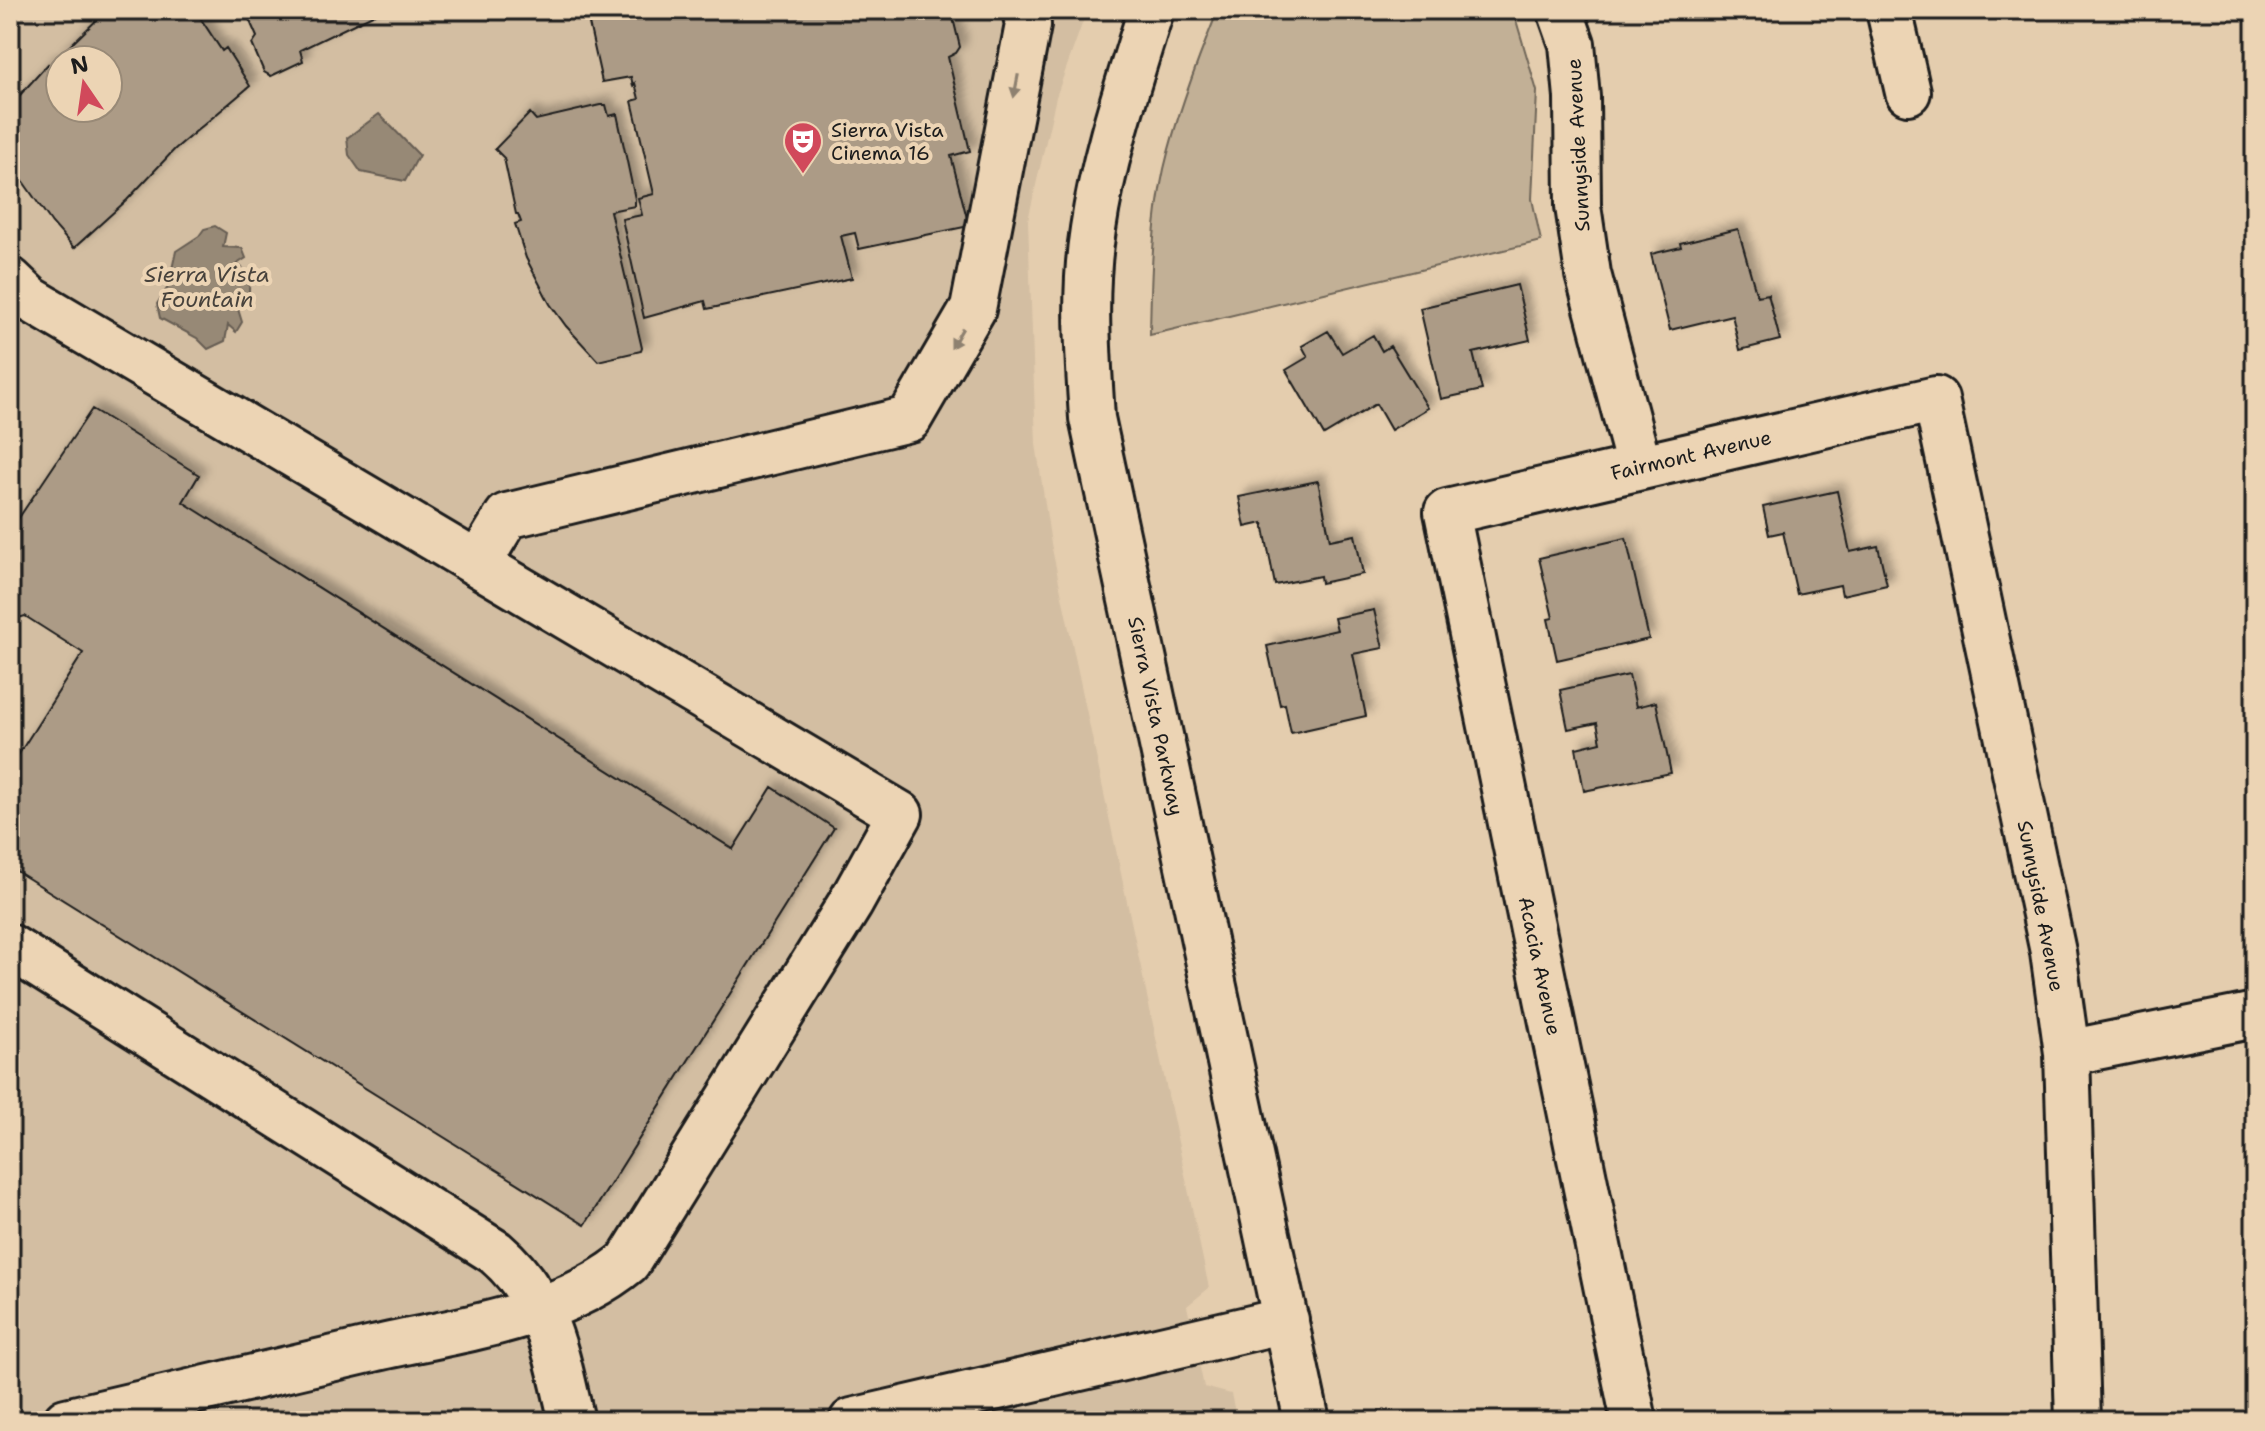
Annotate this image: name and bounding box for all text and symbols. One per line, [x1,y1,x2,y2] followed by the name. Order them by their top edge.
[44,44,124,124] north arrow
[68,49,91,81] text: N
[1560,58,1596,232] street label: Sunnyside Avenue
[1010,74,1022,99] one-way arrow
[831,117,944,166] place label: Sierra Vista Cinema 16
[782,120,824,175] theatre icon: Sierra Vista Cinema 16
[144,260,270,314] water label: Sierra Vista Fountain
[950,327,964,349] one-way arrow
[1608,424,1774,486] street label: Fairmont Avenue
[1122,614,1190,818] street label: Sierra Vista Parkway
[2012,818,2070,994] street label: Sunnyside Avenue
[1513,894,1567,1038] street label: Acacia Avenue

